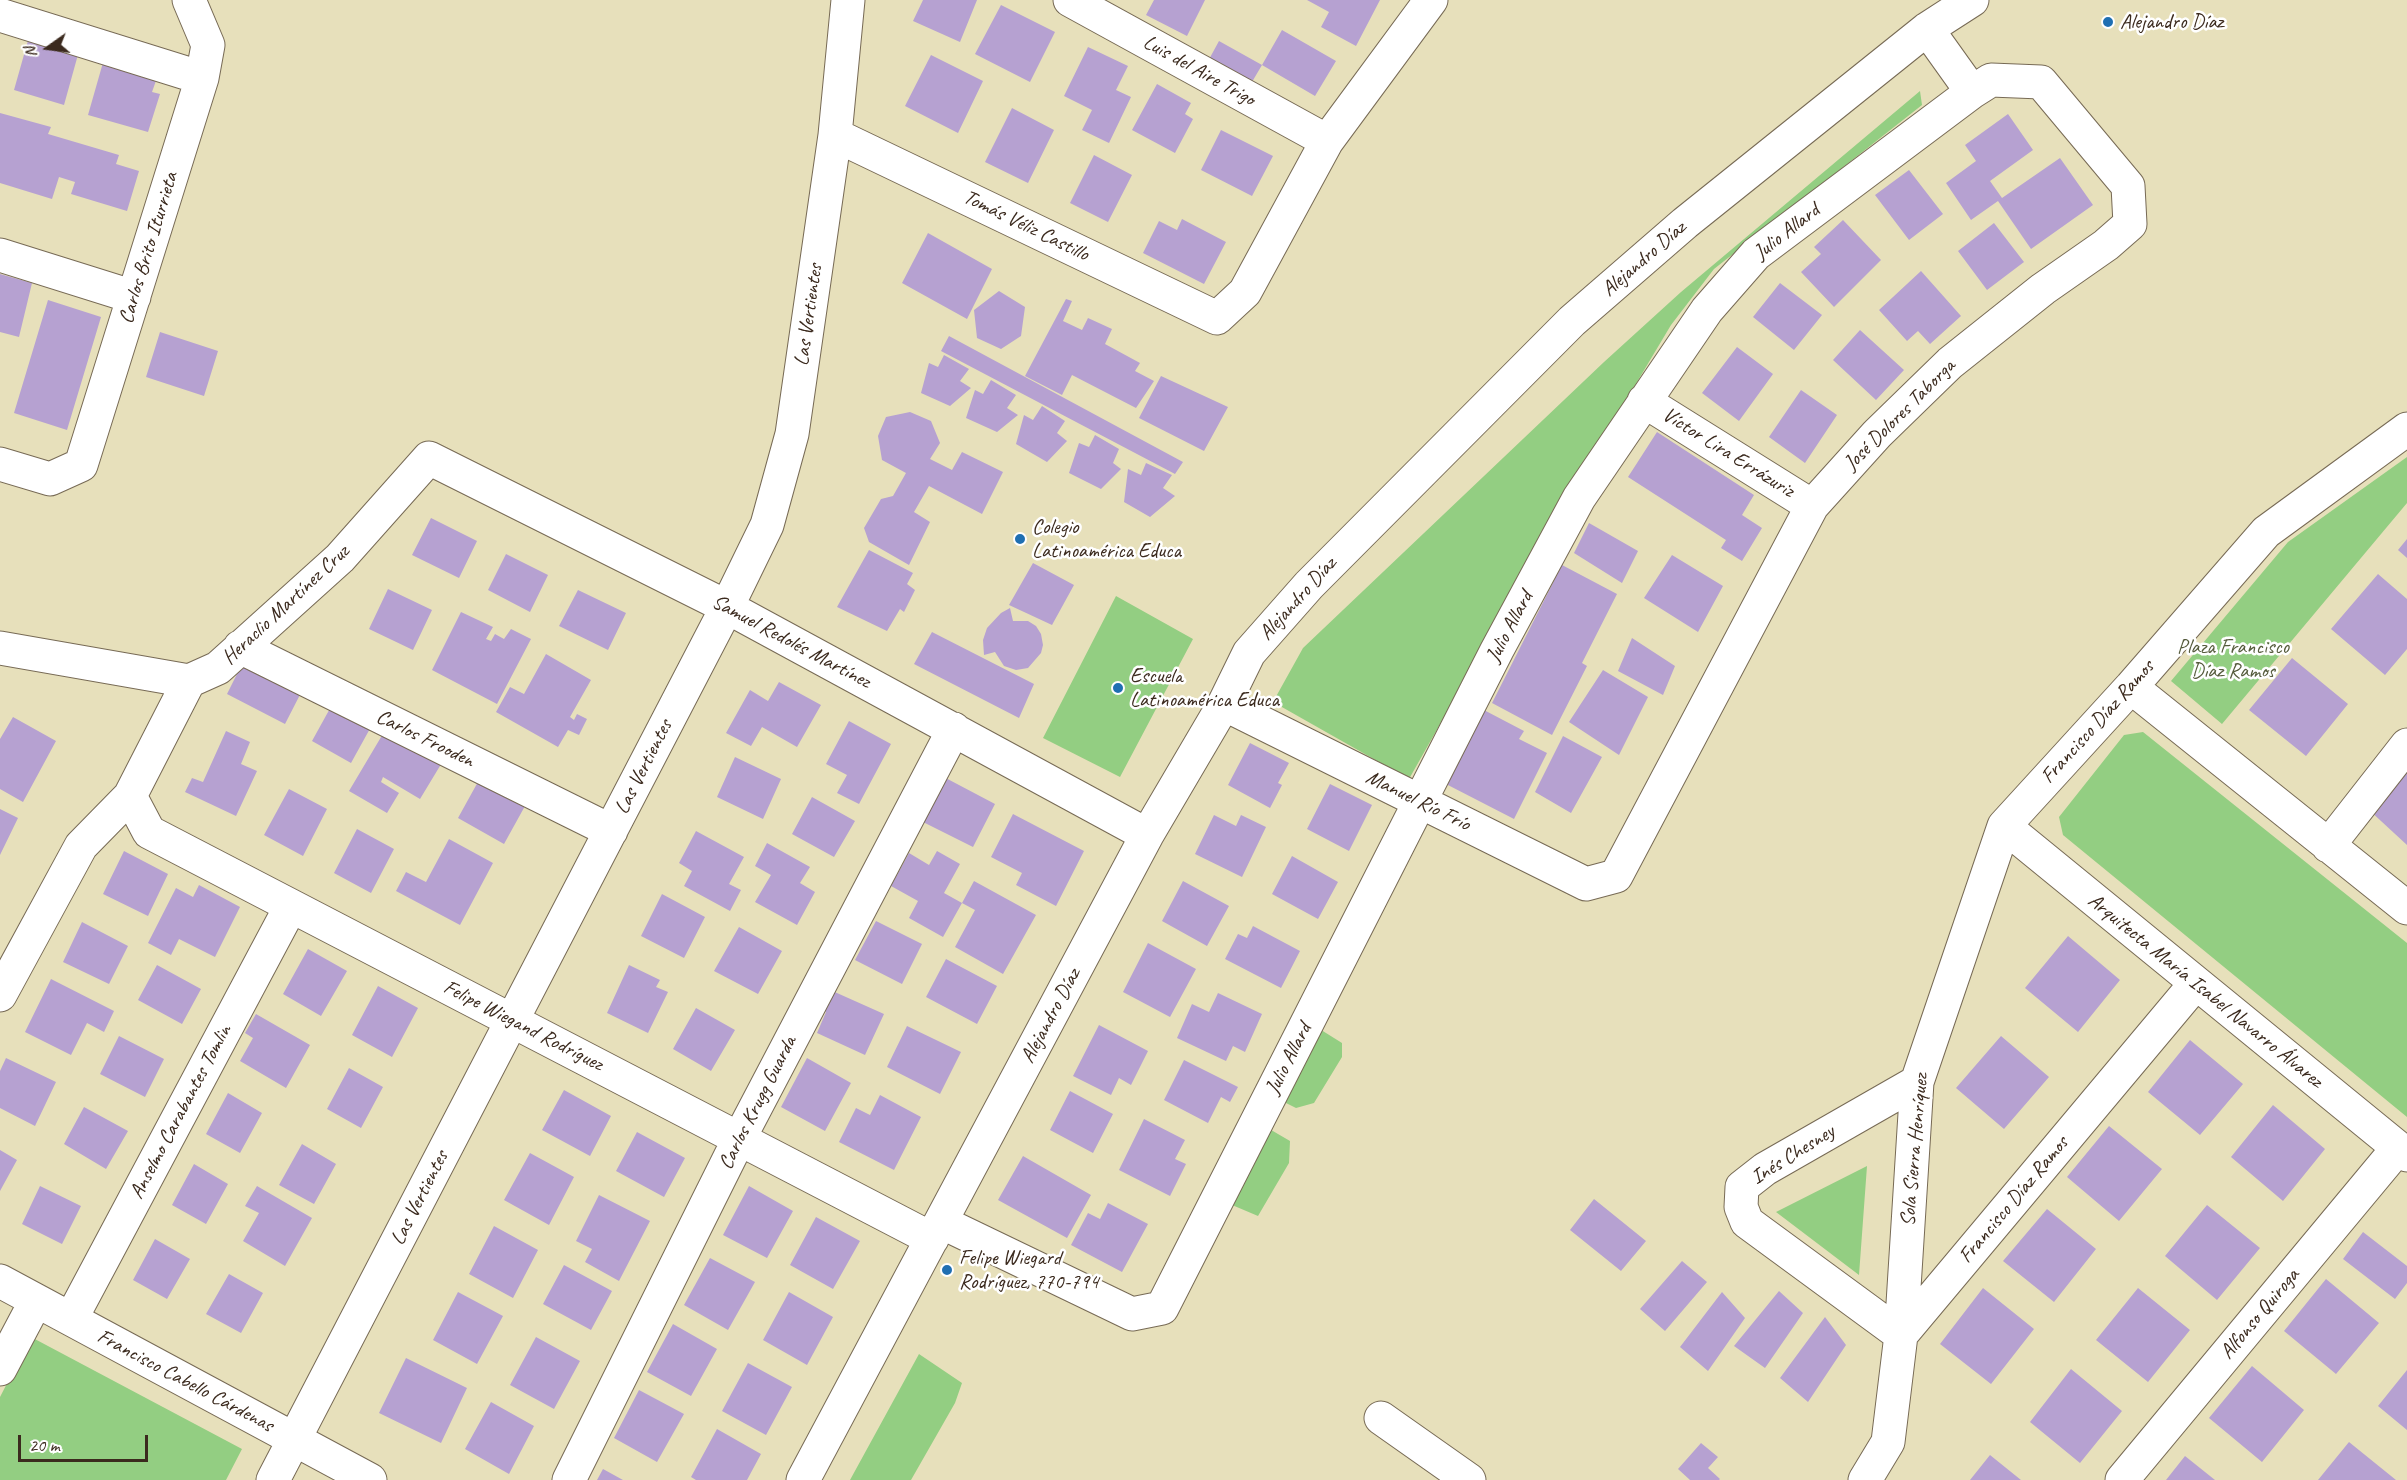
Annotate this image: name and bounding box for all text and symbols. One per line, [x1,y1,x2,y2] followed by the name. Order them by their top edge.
[2120,9,2223,35] place label: Alejandro Díaz
[2101,15,2115,29] marker: Alejandro Díaz
[18,18,78,78] north arrow
[1139,30,1259,112] street label: Luis del Aire Trigo
[20,45,41,60] text: N
[114,169,184,327] street label: Carlos Brito Iturrieta
[959,185,1093,267] street label: Tomás Véliz Castillo
[1749,198,1825,266] street label: Julio Allard
[1597,216,1691,302] street label: Alejandro Díaz
[789,262,829,368] street label: Las Vertientes
[1839,354,1961,476] street label: José Dolores Taborga
[1657,402,1799,504] street label: Víctor Lira Errázuriz
[1032,514,1181,564] place label: Colegio Latinoamérica Educa
[1013,532,1027,546] marker: Colegio Latinoamérica Educa
[217,540,355,670] street label: Heraclio Martínez Cruz
[1254,552,1342,646] street label: Alejandro Díaz
[1481,587,1539,667] street label: Julio Allard
[707,590,875,694] street label: Samuel Redolés Martínez
[2177,634,2289,684] park label: Plaza Francisco Díaz Ramos
[2036,655,2160,789] street label: Francisco Díaz Ramos
[1130,663,1279,713] place label: Escuela Latinoamérica Educa
[1111,681,1125,695] marker: Escuela Latinoamérica Educa
[372,704,478,774] street label: Carlos Frooden
[610,716,678,818] street label: Las Vertientes
[1362,765,1474,837] street label: Manuel Río Frío
[2083,888,2327,1094] street label: Arquitecta María Isabel Navarro Álvarez
[1016,965,1086,1067] street label: Alejandro Díaz
[439,975,607,1077] street label: Felipe Wiegand Rodríguez
[1260,1019,1318,1099] street label: Julio Allard
[124,1021,238,1203] street label: Anselmo Carabantes Tomlin
[714,1032,802,1174] street label: Carlos Krugg Guarda
[1896,1073,1934,1227] street label: Sola Sierra Henríquez
[1747,1119,1839,1191] street label: Inés Chesney
[1954,1131,2074,1269] street label: Francisco Díaz Ramos
[386,1147,454,1249] street label: Las Vertientes
[959,1245,1099,1295] place label: Felipe Wiegard Rodríguez, 770-794
[940,1263,954,1277] marker: Felipe Wiegard Rodríguez, 770-794
[2215,1264,2305,1364] street label: Alfonso Quiroga
[93,1324,277,1438] street label: Francisco Cabello Cárdenas
[21,1423,152,1461] scale bar
[29,1434,60,1456] text: 20 m

